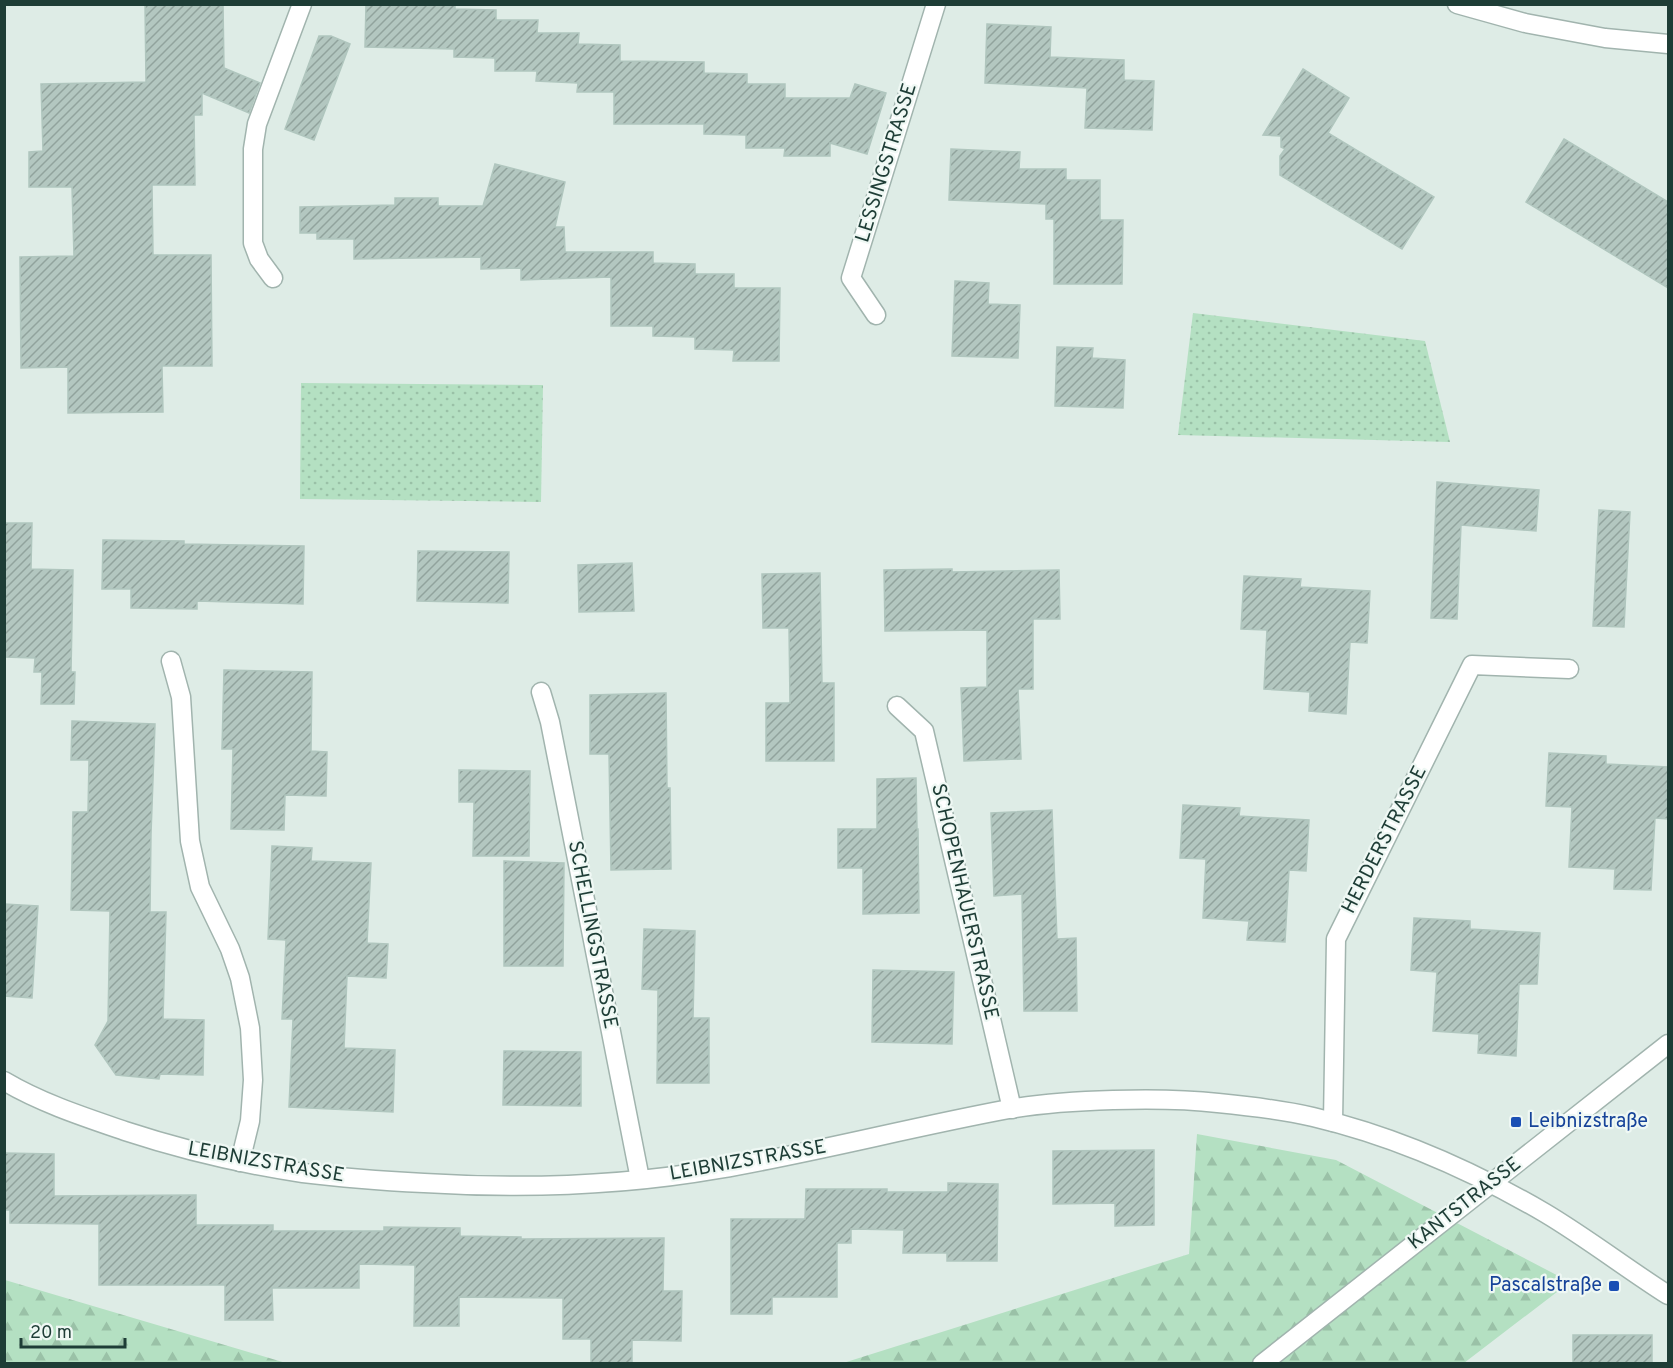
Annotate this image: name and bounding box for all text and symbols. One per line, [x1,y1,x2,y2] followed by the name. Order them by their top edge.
[850,80,924,246] street label: LESSINGSTRASSE
[1337,762,1433,918] street label: HERDERSTRASSE
[924,781,1004,1023] street label: SCHOPENHAUERSTRASSE
[561,839,623,1031] street label: SCHELLINGSTRASSE
[1528,1109,1648,1135] place label: Leibnizstraße
[1509,1115,1523,1129] marker: Leibnizstraße
[668,1134,828,1188] street label: LEIBNIZSTRASSE
[186,1136,346,1190] street label: LEIBNIZSTRASSE
[1403,1152,1527,1256] street label: KANTSTRASSE
[1489,1273,1602,1299] place label: Pascalstraße
[1607,1279,1621,1293] marker: Pascalstraße
[21,1311,124,1349] scale bar
[30,1322,72,1345] text: 20 m

